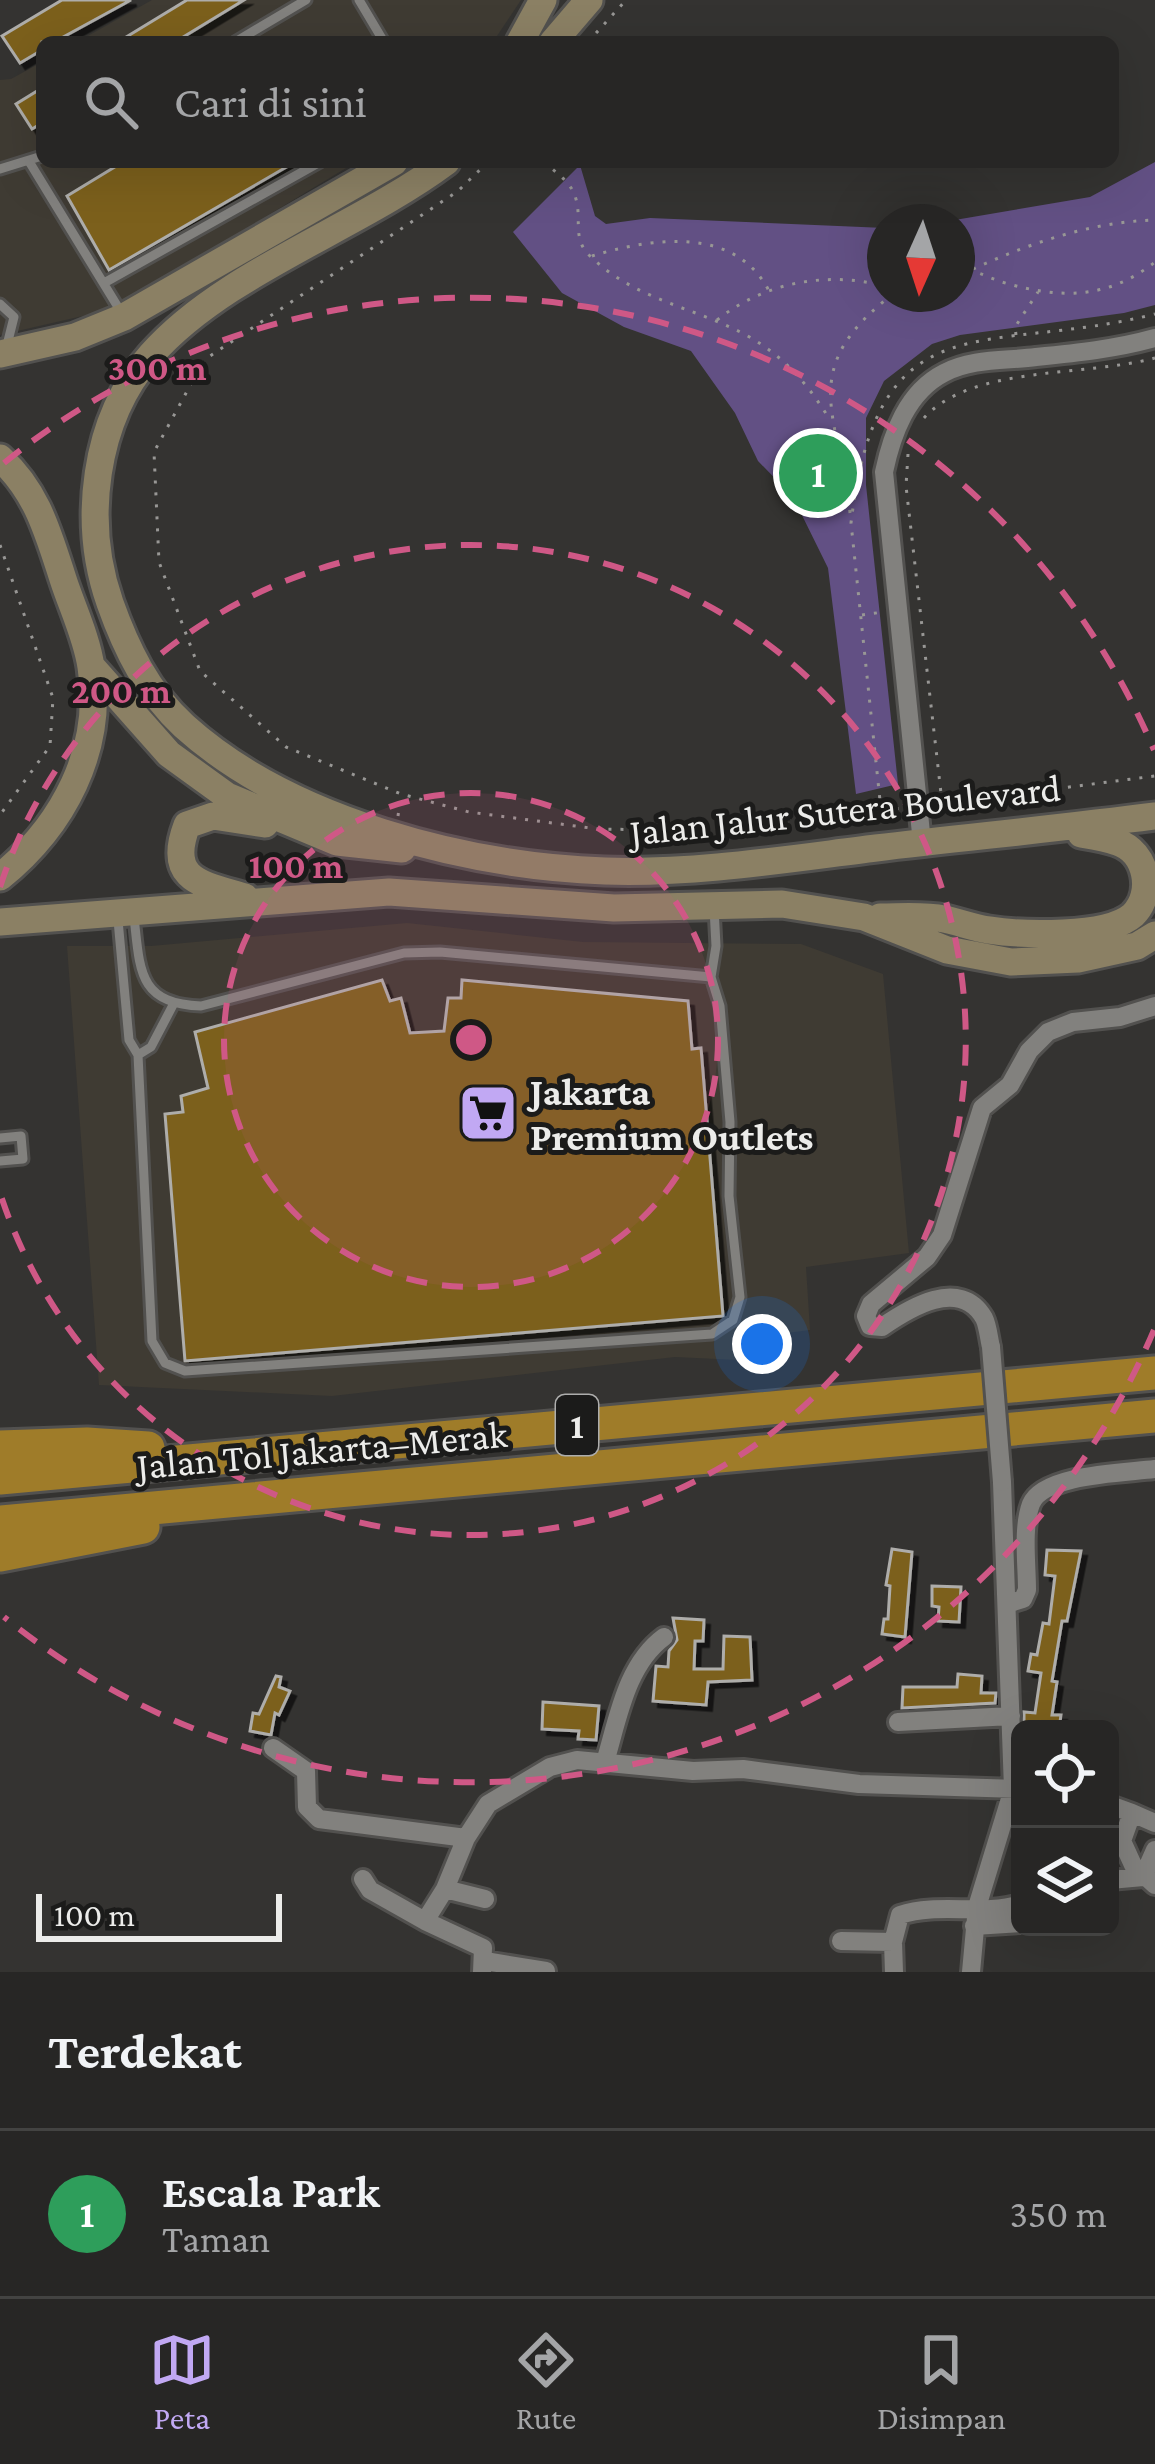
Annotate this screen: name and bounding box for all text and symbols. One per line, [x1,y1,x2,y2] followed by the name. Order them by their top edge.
[36,36,1119,168] search box
[78,69,144,135] icon: search
[174,77,367,127] text: Cari di sini
[867,204,975,312] north arrow
[108,348,207,388] text: 300 m
[779,428,857,518] pin: 1
[71,671,171,711] text: 200 m
[625,765,1063,854] street label: Jalan Jalur Sutera Boulevard
[249,846,344,886] text: 100 m
[450,1019,492,1061] centre of rings
[526,1070,814,1158] place label: Jakarta Premium Outlets
[457,1082,519,1144] supermarket icon: Jakarta Premium Outlets
[732,1314,792,1374] your location
[556,1395,598,1455] road number: 1
[132,1412,509,1487] street label: Jalan Tol Jakarta–Merak
[1011,1720,1119,1936] map controls
[1011,1720,1119,1828] button: locate
[1011,1828,1119,1936] button: layers
[36,1888,282,1941] scale bar
[54,1896,135,1933] text: 100 m
[48,2022,242,2079] text: Terdekat
[162,2167,380,2217] text: Escala Park
[80,2192,94,2235] text: 1
[1009,2192,1107,2235] text: 350 m
[162,2217,270,2260] text: Taman
[149,2327,215,2436] tab: Peta
[513,2327,579,2436] tab: Rute
[877,2327,1006,2436] tab: Disimpan

